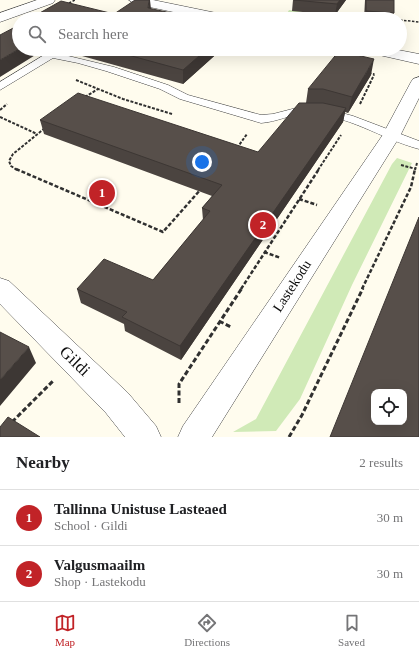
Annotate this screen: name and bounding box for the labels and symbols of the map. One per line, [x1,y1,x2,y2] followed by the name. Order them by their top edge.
[192,152,212,172] your location
[89,178,115,208] pin: 1
[250,210,276,240] pin: 2
[270,257,314,315] street label: Lastekodu
[56,342,94,380] street label: Gildi

